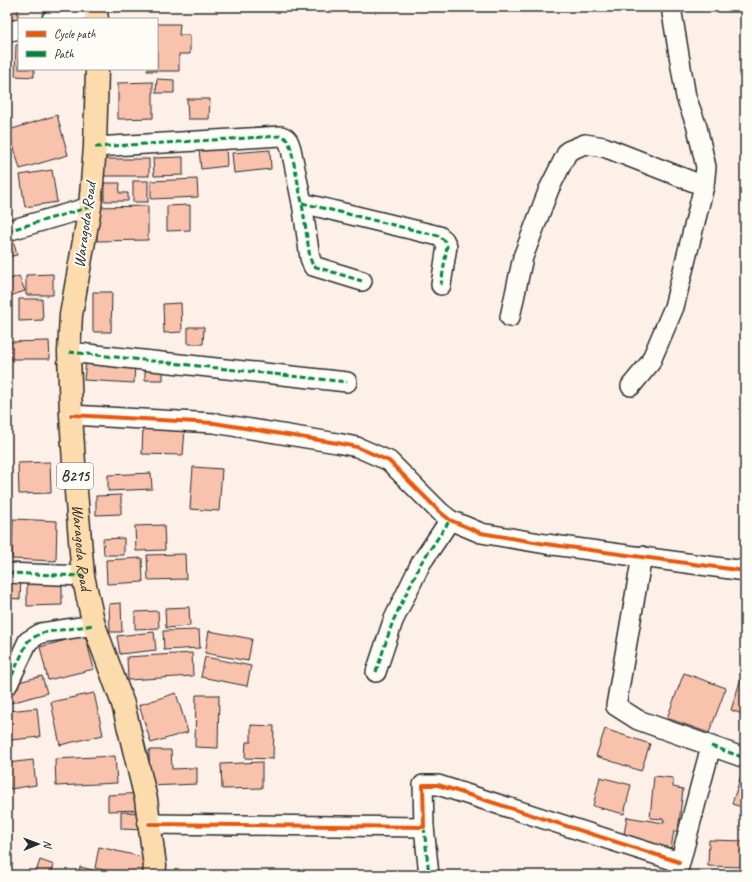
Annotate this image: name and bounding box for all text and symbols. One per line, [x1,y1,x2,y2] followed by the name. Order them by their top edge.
[18,18,158,70] legend
[54,26,96,42] text: Cycle path
[54,46,74,62] text: Path
[69,178,101,269] street label: Waragoda Road
[57,463,93,489] road number: B215
[67,504,97,595] street label: Waragoda Road
[18,824,58,864] north arrow
[41,840,55,850] text: N

